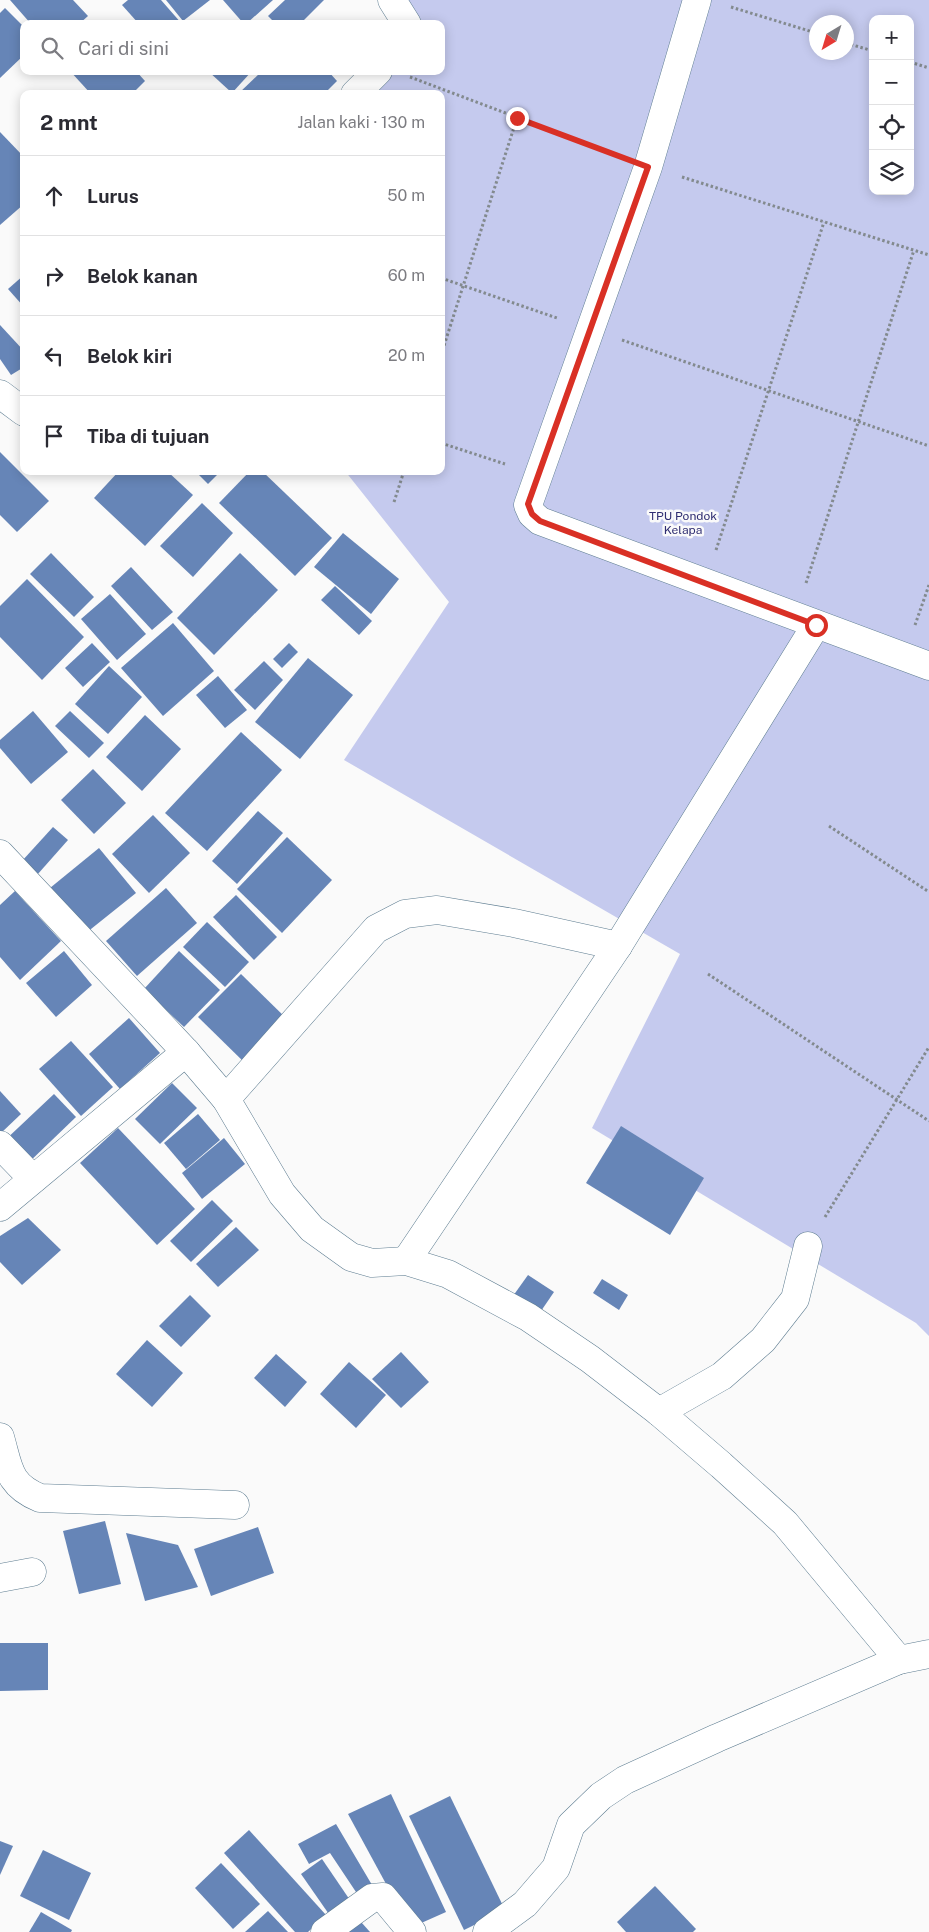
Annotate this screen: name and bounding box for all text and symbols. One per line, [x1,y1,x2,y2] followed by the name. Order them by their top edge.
[809,15,854,60] north arrow
[869,15,914,195] map controls
[869,15,914,60] button: +
[20,20,445,75] search box
[38,34,66,62] icon: search
[78,37,169,59] text: Cari di sini
[869,60,914,105] button: −
[869,105,914,150] button: locate
[506,107,529,130] route end
[40,110,98,135] text: 2 mnt
[297,113,425,132] text: Jalan kaki · 130 m
[869,150,914,195] button: layers
[40,182,68,210] icon: ahead
[87,185,139,207] text: Lurus
[387,186,425,205] text: 50 m
[40,262,68,290] icon: right
[87,265,198,287] text: Belok kanan
[388,266,425,285] text: 60 m
[40,342,68,370] icon: left
[87,345,172,367] text: Belok kiri
[388,346,425,365] text: 20 m
[40,422,68,450] icon: arrive
[87,425,209,447] text: Tiba di tujuan
[649,509,717,537] park label: TPU Pondok Kelapa
[805,614,828,637] route start

